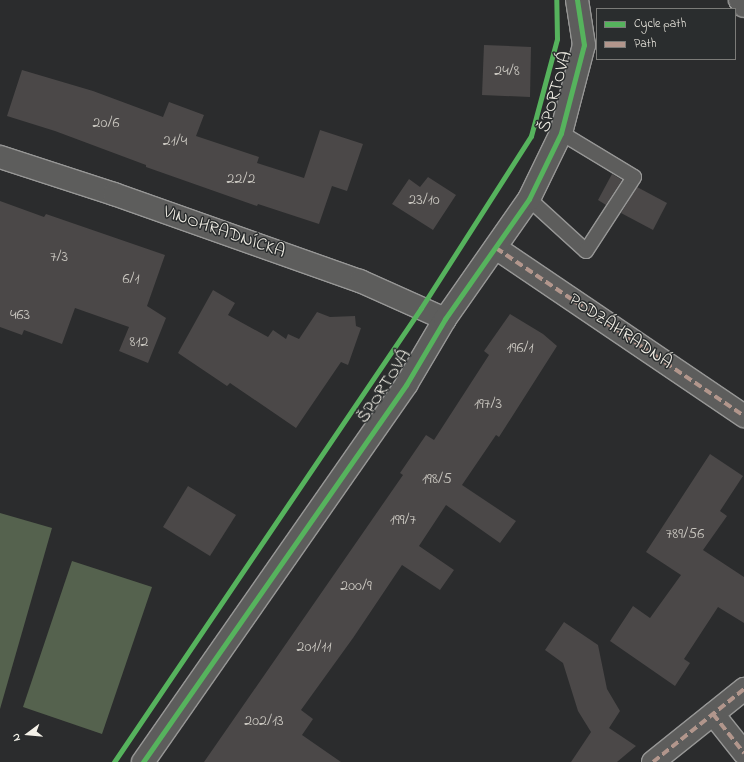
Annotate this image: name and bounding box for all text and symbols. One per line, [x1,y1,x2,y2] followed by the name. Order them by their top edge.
[596,8,736,60] legend
[634,15,686,33] text: Cycle path
[634,35,656,53] text: Path
[534,49,578,135] street label: ŠPORTOVÁ
[494,61,520,81] house number: 24/8
[93,113,119,133] house number: 20/6
[163,131,187,151] house number: 21/4
[227,169,255,189] house number: 22/2
[408,190,440,210] house number: 23/10
[160,202,288,264] street label: VINOHRADNÍCKA
[50,247,68,267] house number: 7/3
[122,269,140,289] house number: 6/1
[564,289,676,375] street label: PODZÁHRADNÁ
[10,305,30,325] house number: 463
[129,332,149,352] house number: 812
[507,338,533,358] house number: 196/1
[353,346,417,428] street label: ŠPORTOVÁ
[474,394,502,414] house number: 197/3
[422,469,452,489] house number: 198/5
[390,510,416,530] house number: 199/7
[666,524,704,544] house number: 789/56
[340,576,372,596] house number: 200/9
[296,637,332,657] house number: 201/11
[244,711,284,731] house number: 202/13
[8,714,48,754] north arrow
[8,732,25,743] text: N

